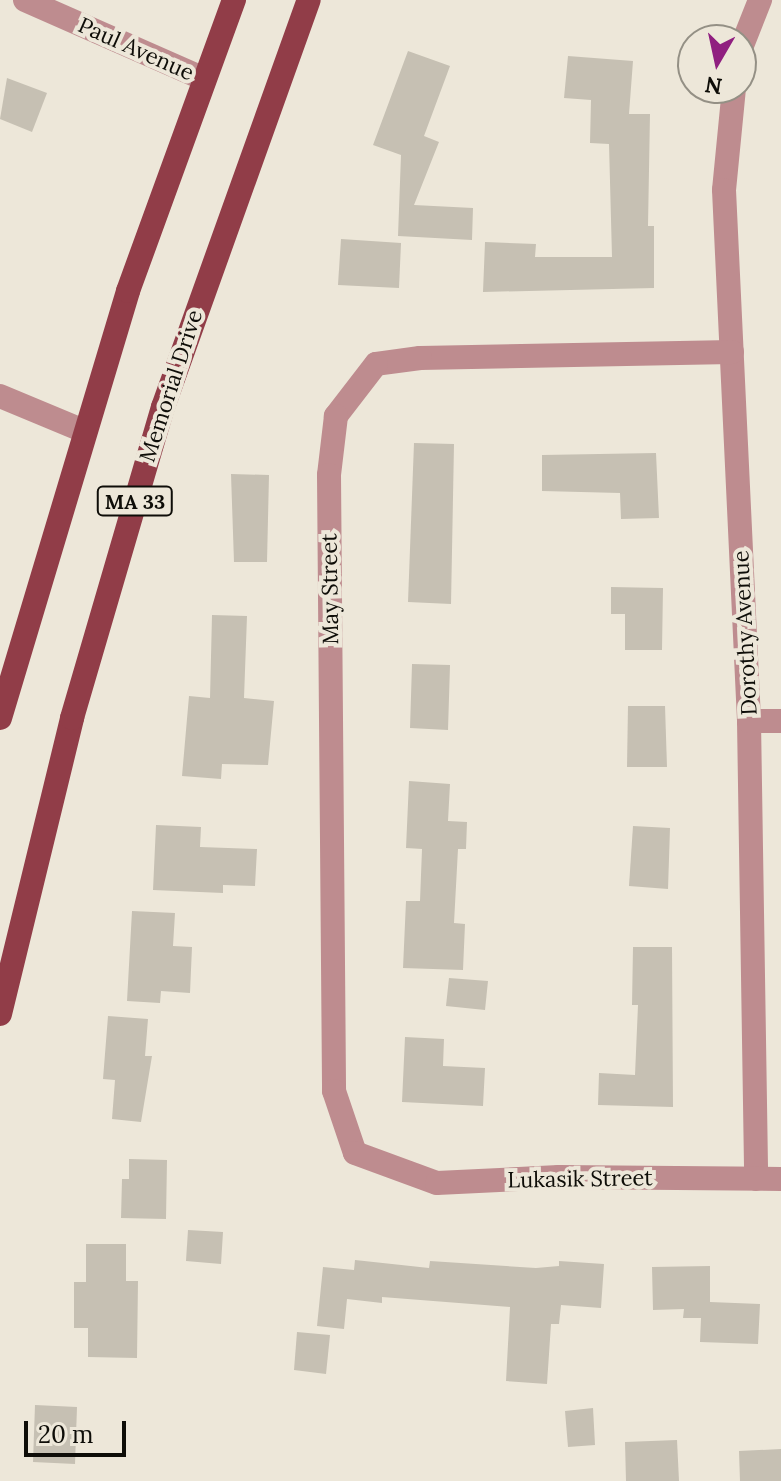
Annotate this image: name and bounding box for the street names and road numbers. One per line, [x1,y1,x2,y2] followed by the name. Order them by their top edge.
[74,12,198,86] street label: Paul Avenue
[134,307,208,465] street label: Memorial Drive
[95,485,175,517] road number: MA 33
[316,533,344,645] street label: May Street
[727,550,763,716] street label: Dorothy Avenue
[507,1165,653,1193] street label: Lukasik Street

